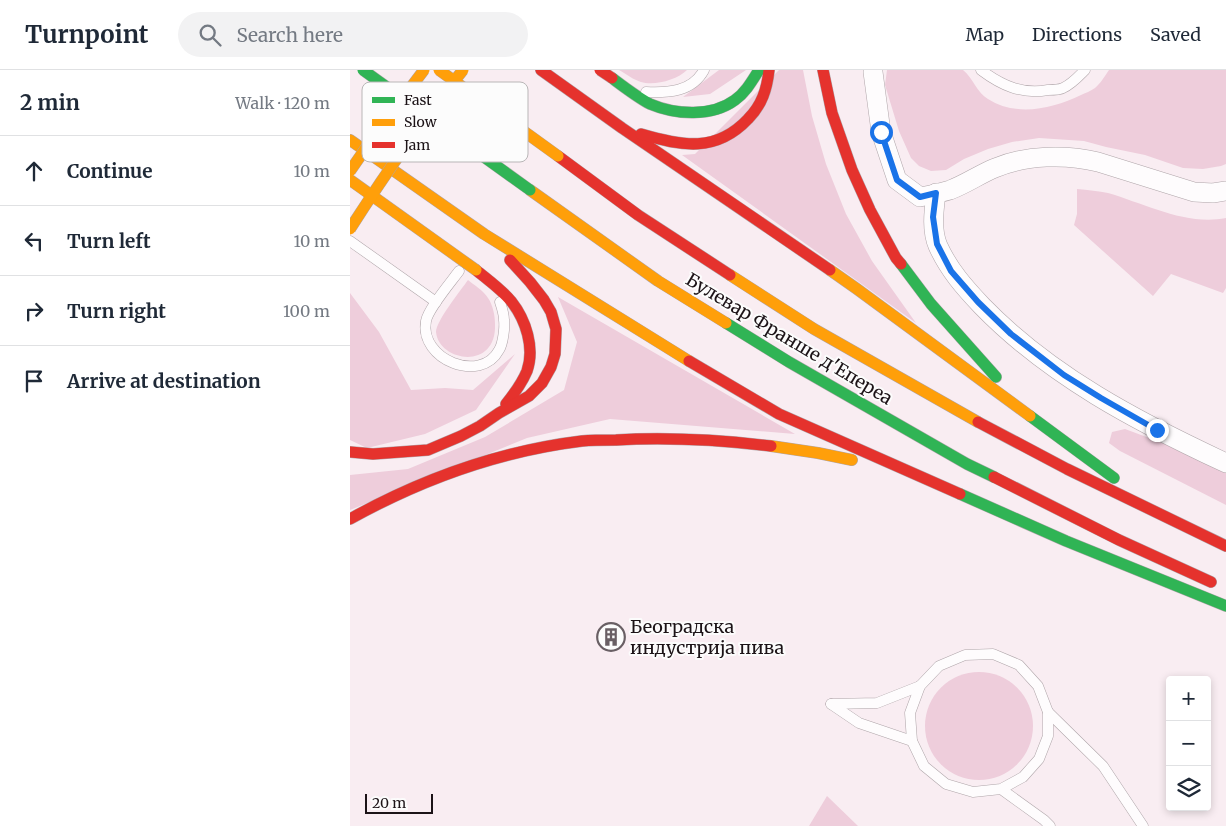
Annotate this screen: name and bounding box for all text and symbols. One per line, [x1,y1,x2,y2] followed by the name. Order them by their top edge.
[178,12,528,57] search box
[25,19,148,50] text: Turnpoint
[196,21,224,49] icon: search
[236,23,343,47] text: Search here
[966,23,1004,46] text: Map
[1032,23,1122,46] text: Directions
[1150,23,1201,46] text: Saved
[362,82,528,162] legend
[20,89,80,116] text: 2 min
[404,91,432,109] text: Fast
[235,93,330,113] text: Walk · 120 m
[404,113,437,131] text: Slow
[870,121,893,144] route start
[403,136,430,154] text: Jam
[20,157,48,185] icon: ahead
[67,159,153,183] text: Continue
[293,161,330,181] text: 10 m
[20,227,48,255] icon: left
[67,229,151,253] text: Turn left
[293,231,330,251] text: 10 m
[682,268,897,410] street label: Булевар Франше д'Епереа
[20,297,48,325] icon: right
[67,299,166,323] text: Turn right
[283,301,330,321] text: 100 m
[20,367,48,395] icon: arrive
[67,369,261,393] text: Arrive at destination
[1146,419,1169,442] route end
[630,615,785,659] place label: Београдска индустрија пива
[596,622,626,652] building icon: Београдска индустрија пива
[1166,676,1211,811] map controls
[1166,676,1211,721] button: +
[1166,721,1211,766] button: −
[1166,766,1211,811] button: layers
[365,791,432,814] scale bar
[372,794,406,812] text: 20 m

